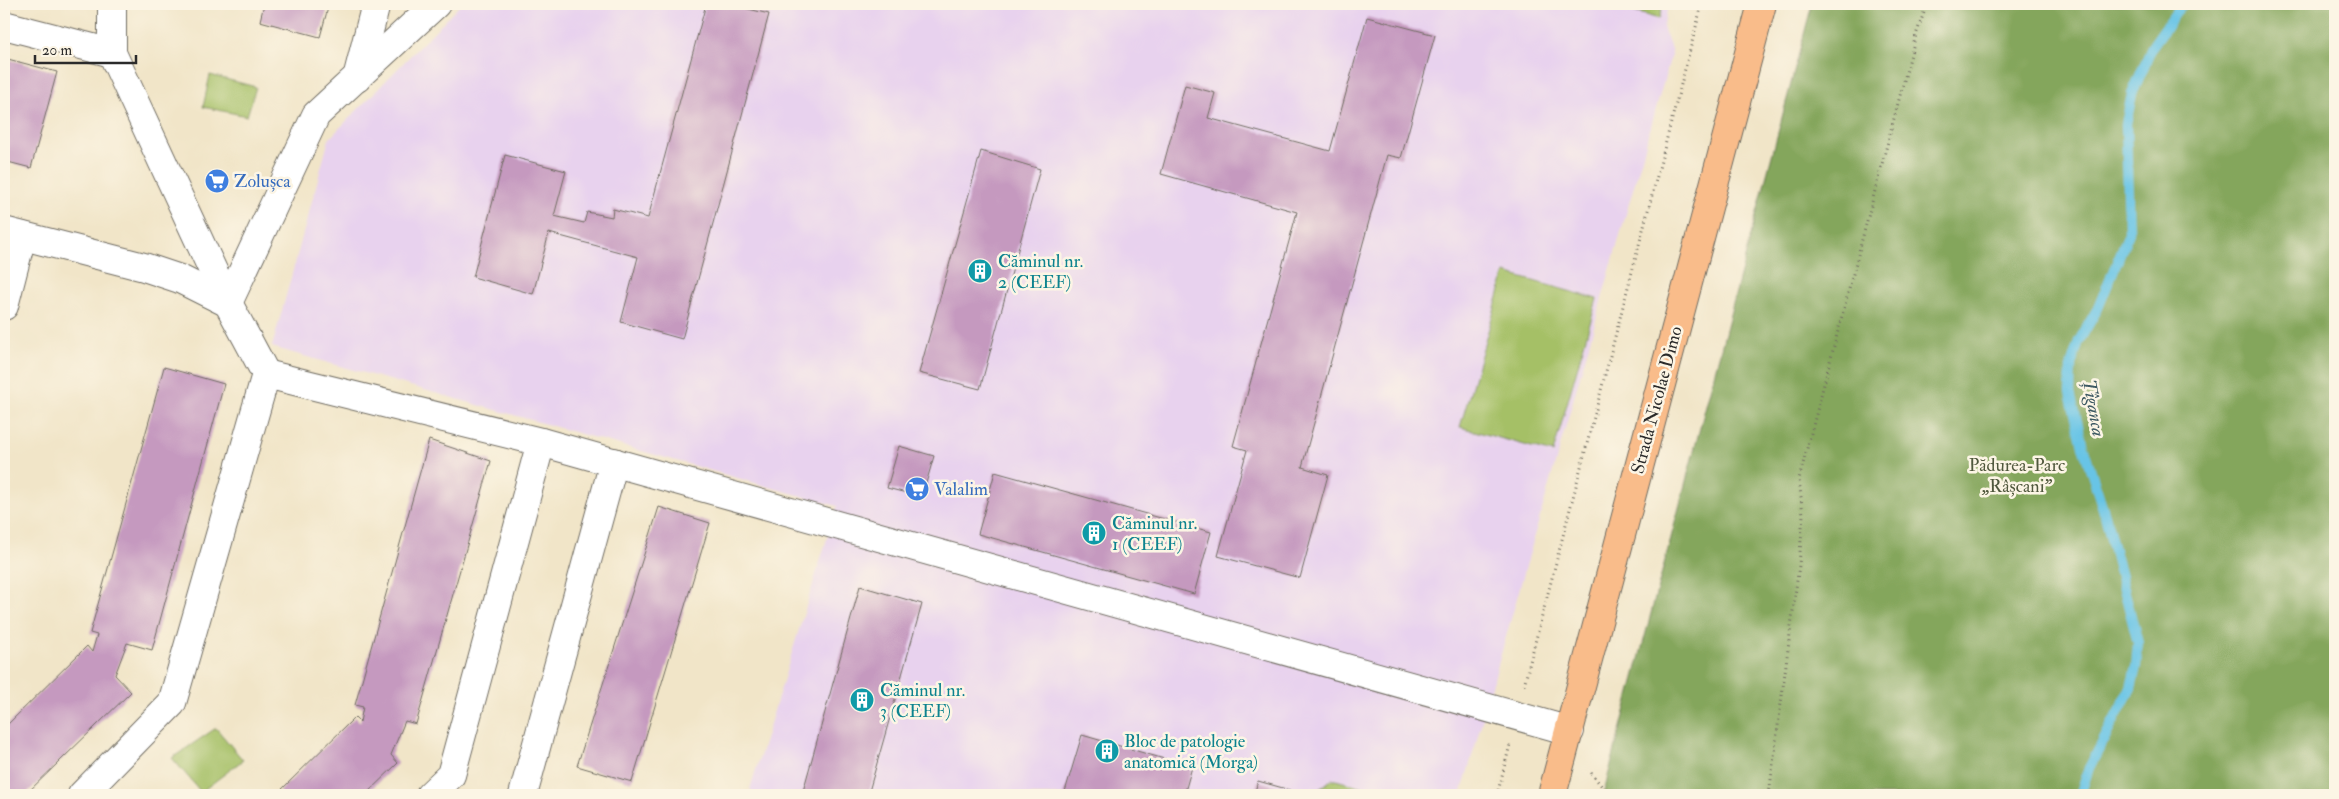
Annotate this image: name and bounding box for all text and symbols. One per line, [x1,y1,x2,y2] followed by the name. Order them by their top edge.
[35,32,136,64] scale bar
[42,41,72,60] text: 20 m
[204,168,230,194] supermarket icon: Zolușca
[234,170,291,193] place label: Zolușca
[998,250,1083,294] place label: Căminul nr. 2 (CEEF)
[967,258,993,284] building icon: Căminul nr. 2 (CEEF)
[1626,323,1688,476] street label: Strada Nicolae Dimo
[2077,377,2111,439] water label: Țîganca
[1969,454,2065,498] park label: Pădurea-Parc „Râșcani”
[904,476,930,502] supermarket icon: Valalim
[934,478,988,501] place label: Valalim
[1112,512,1197,556] place label: Căminul nr. 1 (CEEF)
[1081,520,1107,546] building icon: Căminul nr. 1 (CEEF)
[880,679,965,723] place label: Căminul nr. 3 (CEEF)
[849,687,875,713] building icon: Căminul nr. 3 (CEEF)
[1124,730,1258,774] place label: Bloc de patologie anatomică (Morga)
[1094,738,1120,764] building icon: Bloc de patologie anatomică (Morga)

